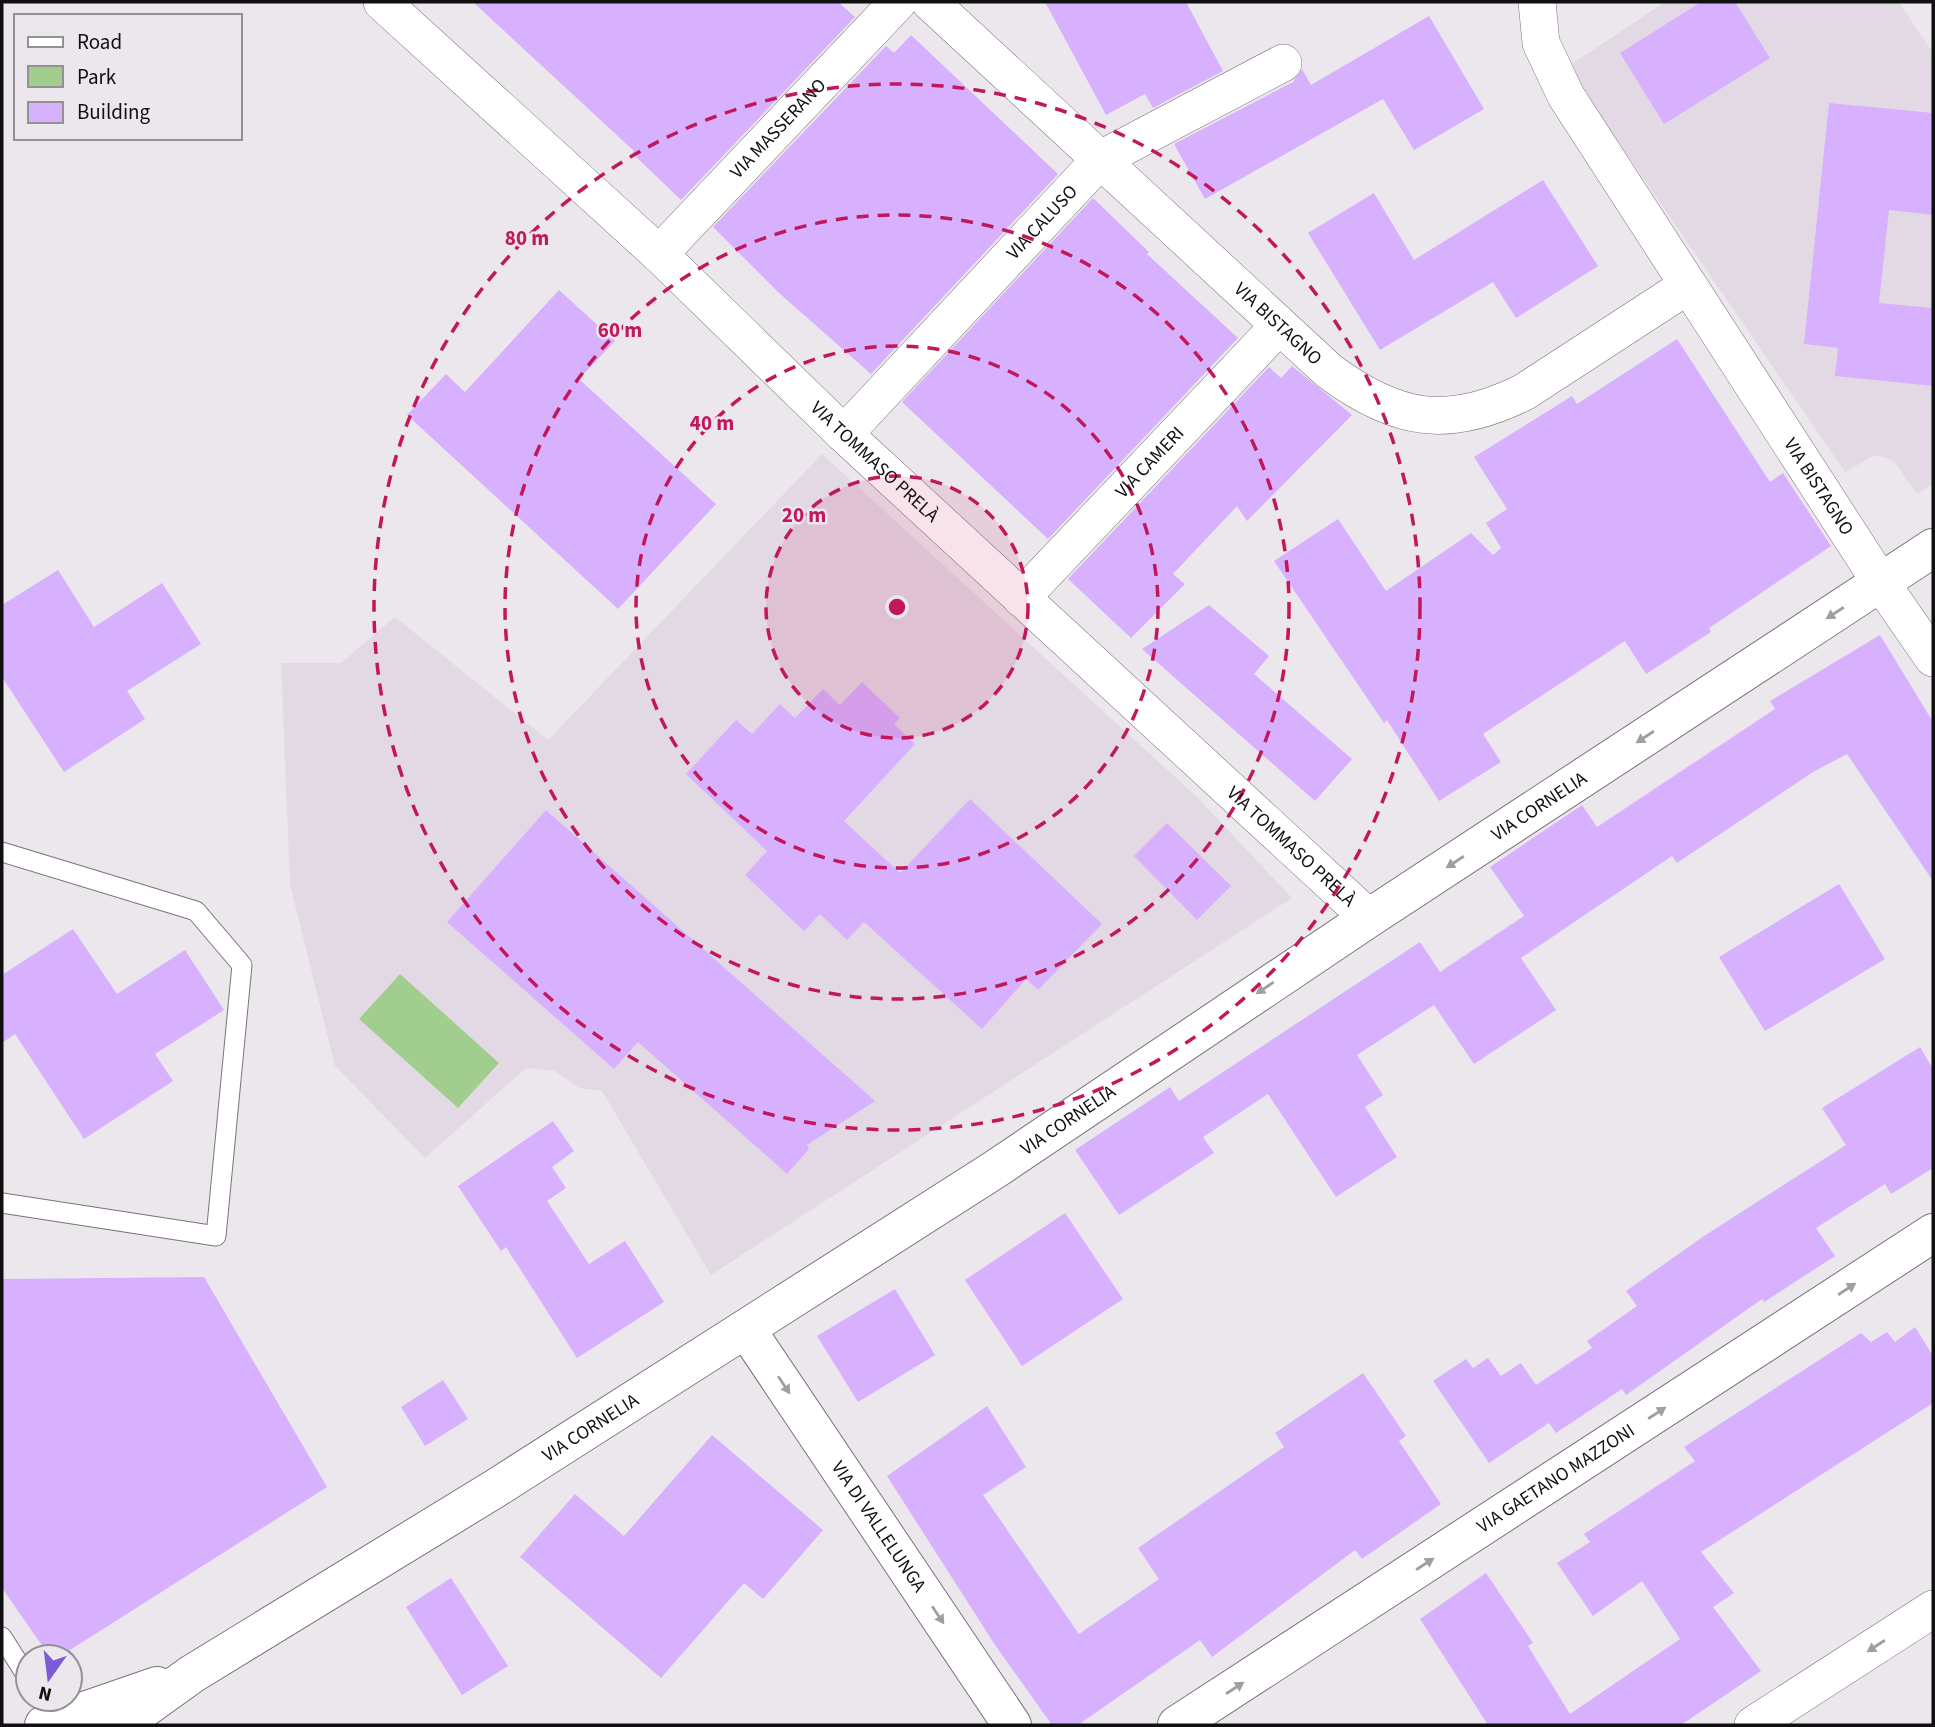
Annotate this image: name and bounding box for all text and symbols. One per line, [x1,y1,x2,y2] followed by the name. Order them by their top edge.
[14,14,242,140] legend
[77,27,122,57] text: Road
[77,62,117,92] text: Park
[724,72,832,185] street label: VIA MASSERANO
[77,97,151,127] text: Building
[1000,179,1084,266] street label: VIA CALUSO
[505,223,549,253] text: 80 m
[1228,276,1328,371] street label: VIA BISTAGNO
[598,315,642,345] text: 60 m
[804,395,946,529] street label: VIA TOMMASO PRELÀ
[690,408,734,438] text: 40 m
[1109,420,1190,504] street label: VIA CAMERI
[1777,433,1860,541] street label: VIA BISTAGNO
[782,500,826,530] text: 20 m
[885,595,909,619] centre of rings
[1825,606,1845,619] one-way arrow
[1635,731,1655,744] one-way arrow
[1486,765,1593,848] street label: VIA CORNELIA
[1221,780,1362,913] street label: VIA TOMMASO PRELÀ
[1445,855,1464,868] one-way arrow
[1256,981,1274,995] one-way arrow
[1015,1078,1122,1162] street label: VIA CORNELIA
[1838,1282,1857,1295] one-way arrow
[778,1375,791,1395] one-way arrow
[537,1386,645,1468] street label: VIA CORNELIA
[1648,1406,1666,1420] one-way arrow
[1472,1417,1640,1540] street label: VIA GAETANO MAZZONI
[825,1456,933,1598] street label: VIA DI VALLELUNGA
[1416,1557,1434,1571] one-way arrow
[931,1606,945,1624] one-way arrow
[1866,1639,1886,1652] one-way arrow
[14,1643,84,1713] north arrow
[36,1678,55,1708] text: N
[1225,1682,1244,1695] one-way arrow

